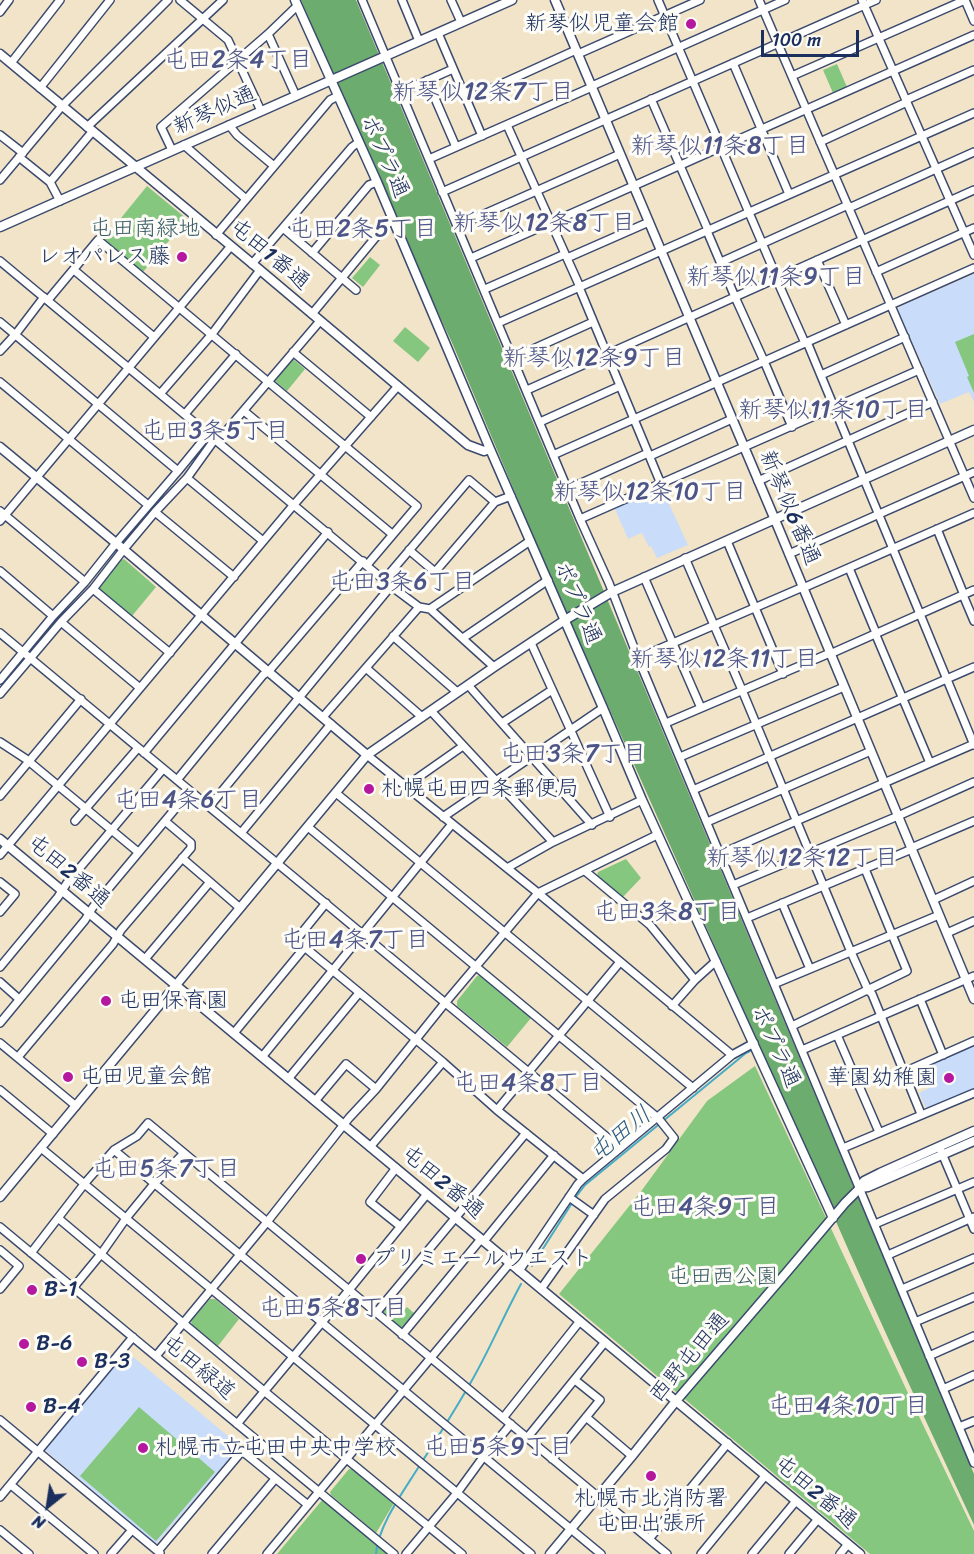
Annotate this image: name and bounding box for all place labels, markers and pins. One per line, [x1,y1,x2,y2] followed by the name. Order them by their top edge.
[525,11,679,37] place label: 新琴似児童会館
[684,17,698,31] marker: 新琴似児童会館
[38,244,170,270] place label: レオパレス藤
[175,250,189,264] marker: レオパレス藤
[381,776,579,802] place label: 札幌屯田四条郵便局
[362,782,376,796] marker: 札幌屯田四条郵便局
[118,988,228,1014] place label: 屯田保育園
[99,994,113,1008] marker: 屯田保育園
[80,1064,212,1090] place label: 屯田児童会館
[827,1065,937,1091] place label: 華園幼稚園
[61,1070,75,1084] marker: 屯田児童会館
[942,1071,956,1085] marker: 華園幼稚園
[373,1246,593,1272] place label: プリミエールウエスト
[354,1252,368,1266] marker: プリミエールウエスト
[44,1277,78,1303] place label: B-1
[25,1283,39,1297] marker: B-1
[36,1331,73,1357] place label: B-6
[17,1337,31,1351] marker: B-6
[94,1349,130,1375] place label: B-3
[75,1355,89,1369] marker: B-3
[43,1394,81,1420] place label: B-4
[24,1400,38,1414] marker: B-4
[155,1435,397,1461] place label: 札幌市立屯田中央中学校
[136,1441,150,1455] marker: 札幌市立屯田中央中学校
[644,1469,658,1483] marker: 札幌市北消防署 屯田出張所
[574,1486,728,1538] place label: 札幌市北消防署 屯田出張所

